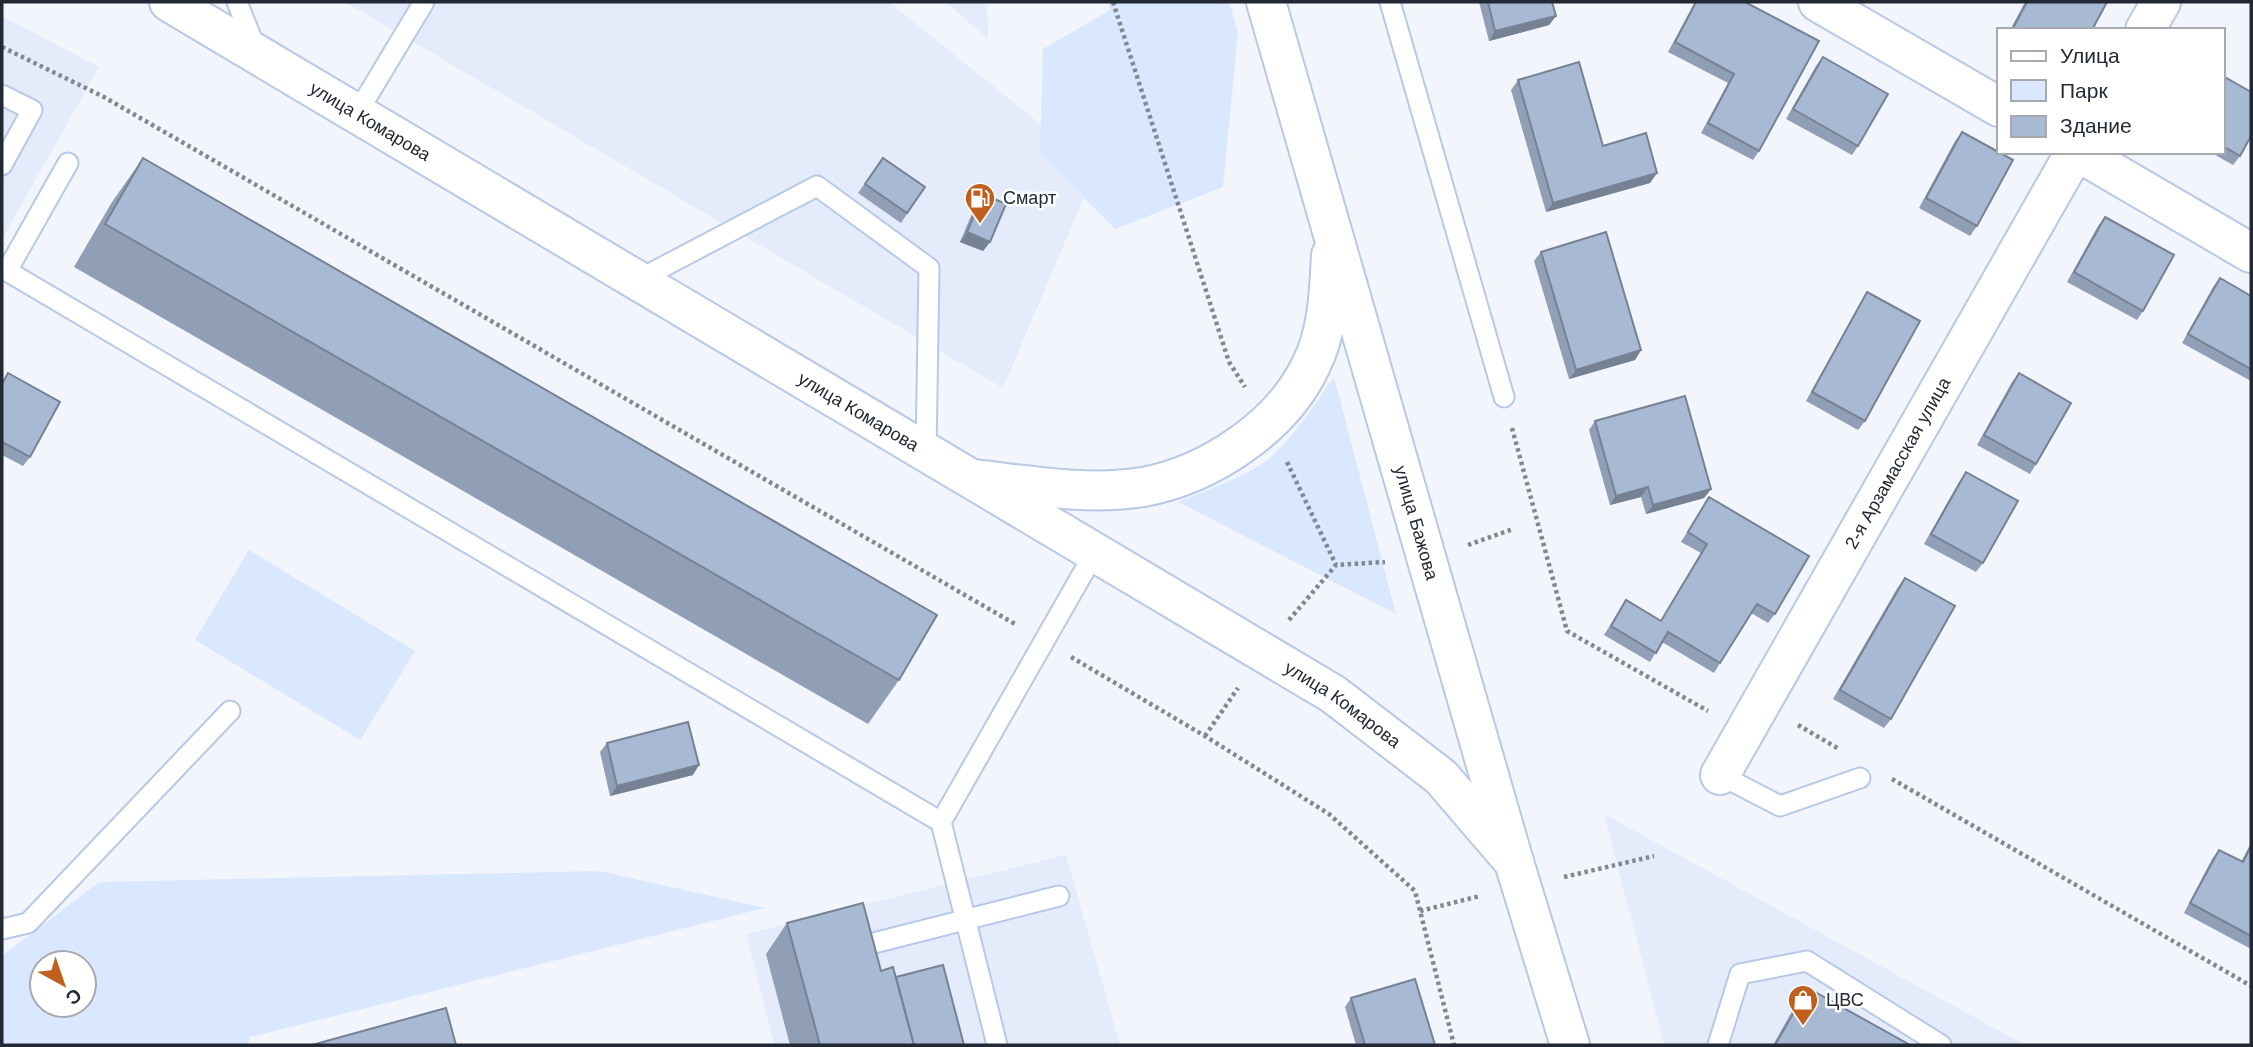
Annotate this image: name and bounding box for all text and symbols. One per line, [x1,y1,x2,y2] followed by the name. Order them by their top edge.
[1997,28,2225,154] legend
[2060,44,2120,67] text: Улица
[306,78,435,166] street label: улица Комарова
[2060,79,2108,102] text: Парк
[2060,114,2132,137] text: Здание
[963,181,997,225] fuel station icon: Смарт
[1003,188,1056,208] place label: Смарт
[794,368,923,456] street label: улица Комарова
[1841,373,1955,552] street label: 2-я Арзамасская улица
[1390,463,1442,583] street label: улица Бажова
[1281,658,1405,753] street label: улица Комарова
[28,949,98,1019] north arrow
[1786,983,1820,1027] shop icon: ЦВС
[61,984,86,1009] text: С
[1826,990,1864,1010] place label: ЦВС

